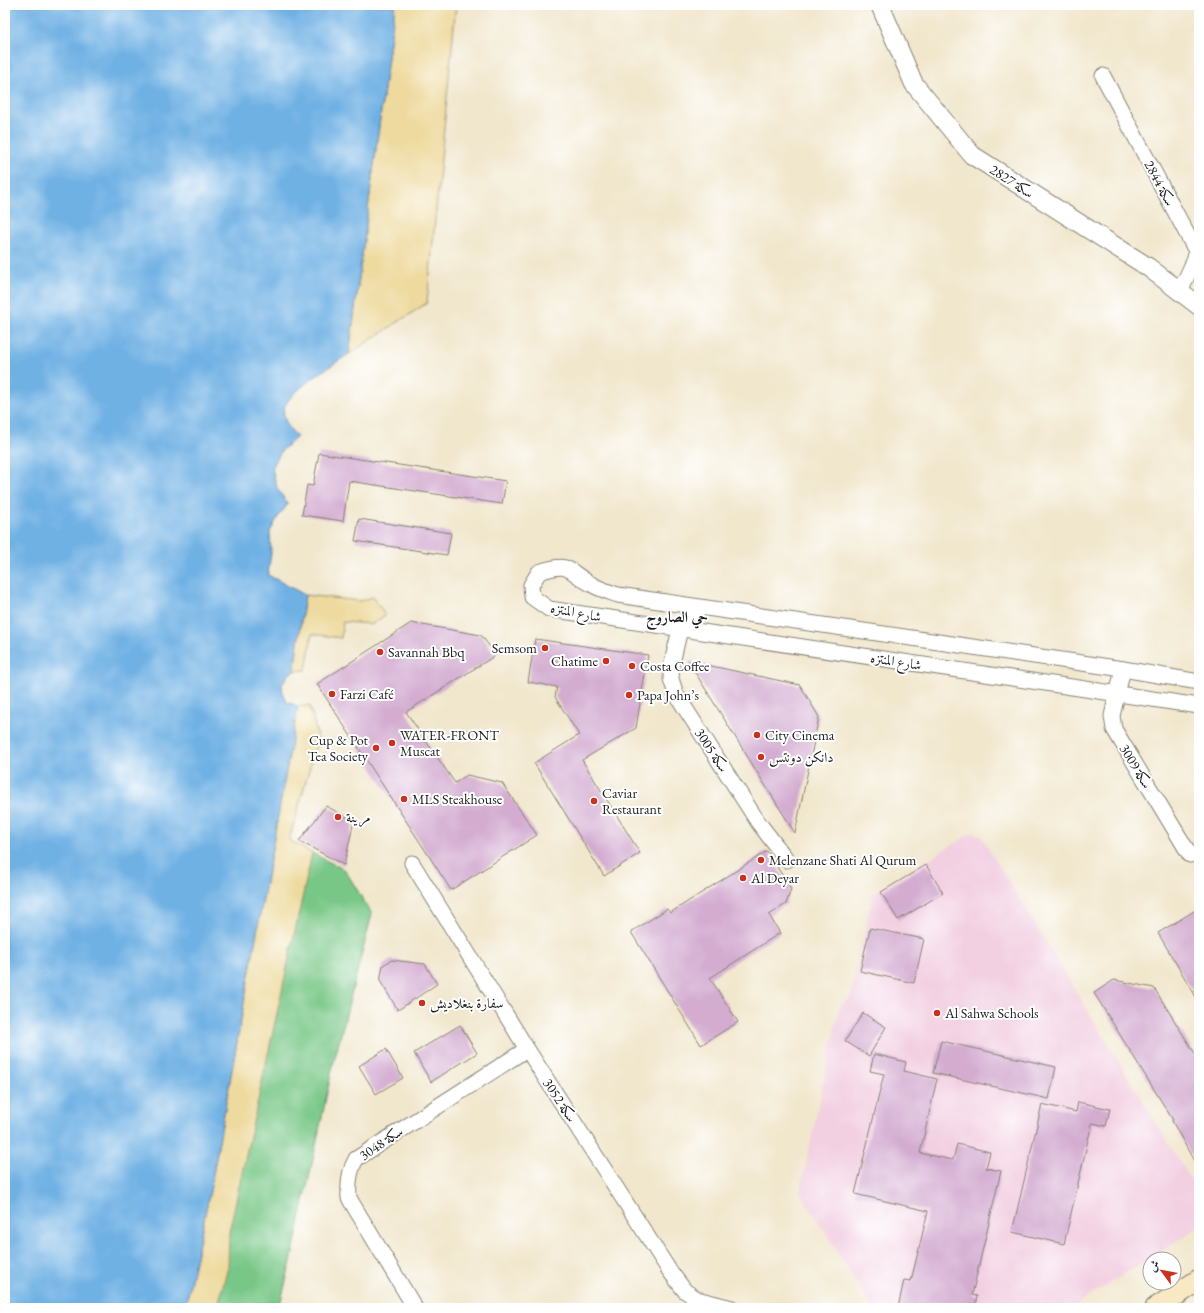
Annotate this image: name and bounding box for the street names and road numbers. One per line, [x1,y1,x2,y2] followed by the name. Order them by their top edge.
[1141,157,1179,209] street label: سكة 2844
[987,160,1037,202] street label: سكة 2827
[548,598,603,629] street label: شارع المنتزه
[869,648,923,677] street label: شارع المنتزه
[691,725,733,775] street label: سكة 3005
[1116,740,1156,792] street label: سكة 3009
[539,1075,581,1125] street label: سكة 3052
[356,1122,406,1164] street label: سكة 3048

